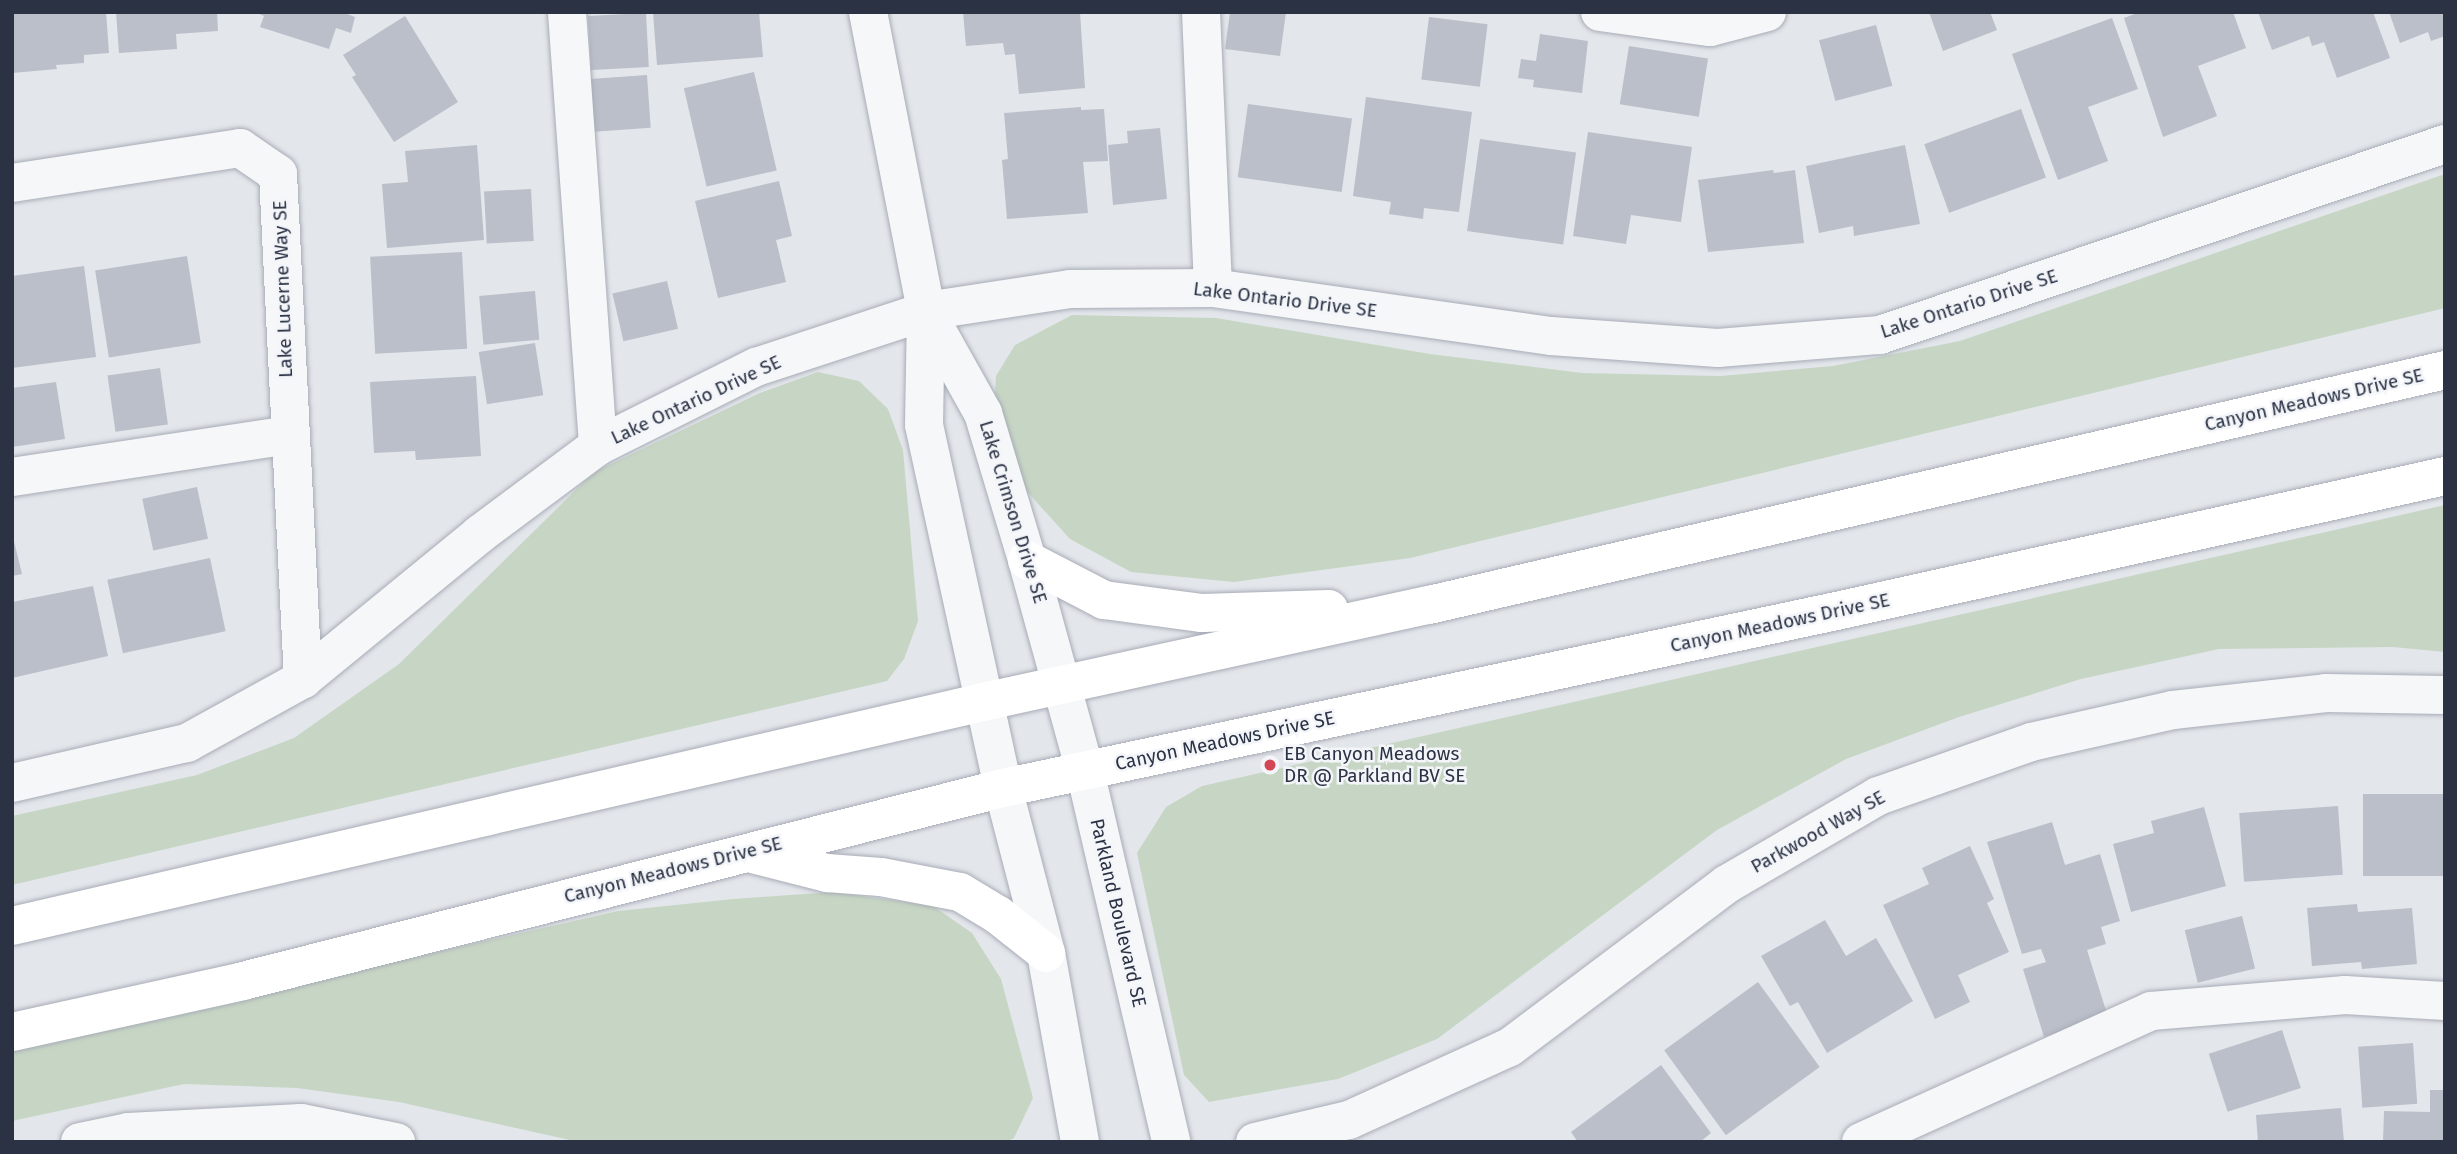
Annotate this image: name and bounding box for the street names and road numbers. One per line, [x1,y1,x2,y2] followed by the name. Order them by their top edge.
[269,200,297,378] street label: Lake Lucerne Way SE
[1878,265,2060,343] street label: Lake Ontario Drive SE
[1192,277,1378,323] street label: Lake Ontario Drive SE
[607,351,785,449] street label: Lake Ontario Drive SE
[2202,364,2426,436] street label: Canyon Meadows Drive SE
[974,418,1052,606] street label: Lake Crimson Drive SE
[1668,589,1892,657] street label: Canyon Meadows Drive SE
[1113,707,1337,775] street label: Canyon Meadows Drive SE
[1747,786,1889,878] street label: Parkwood Way SE
[1085,816,1151,1010] street label: Parkland Boulevard SE
[562,832,784,908] street label: Canyon Meadows Drive SE

